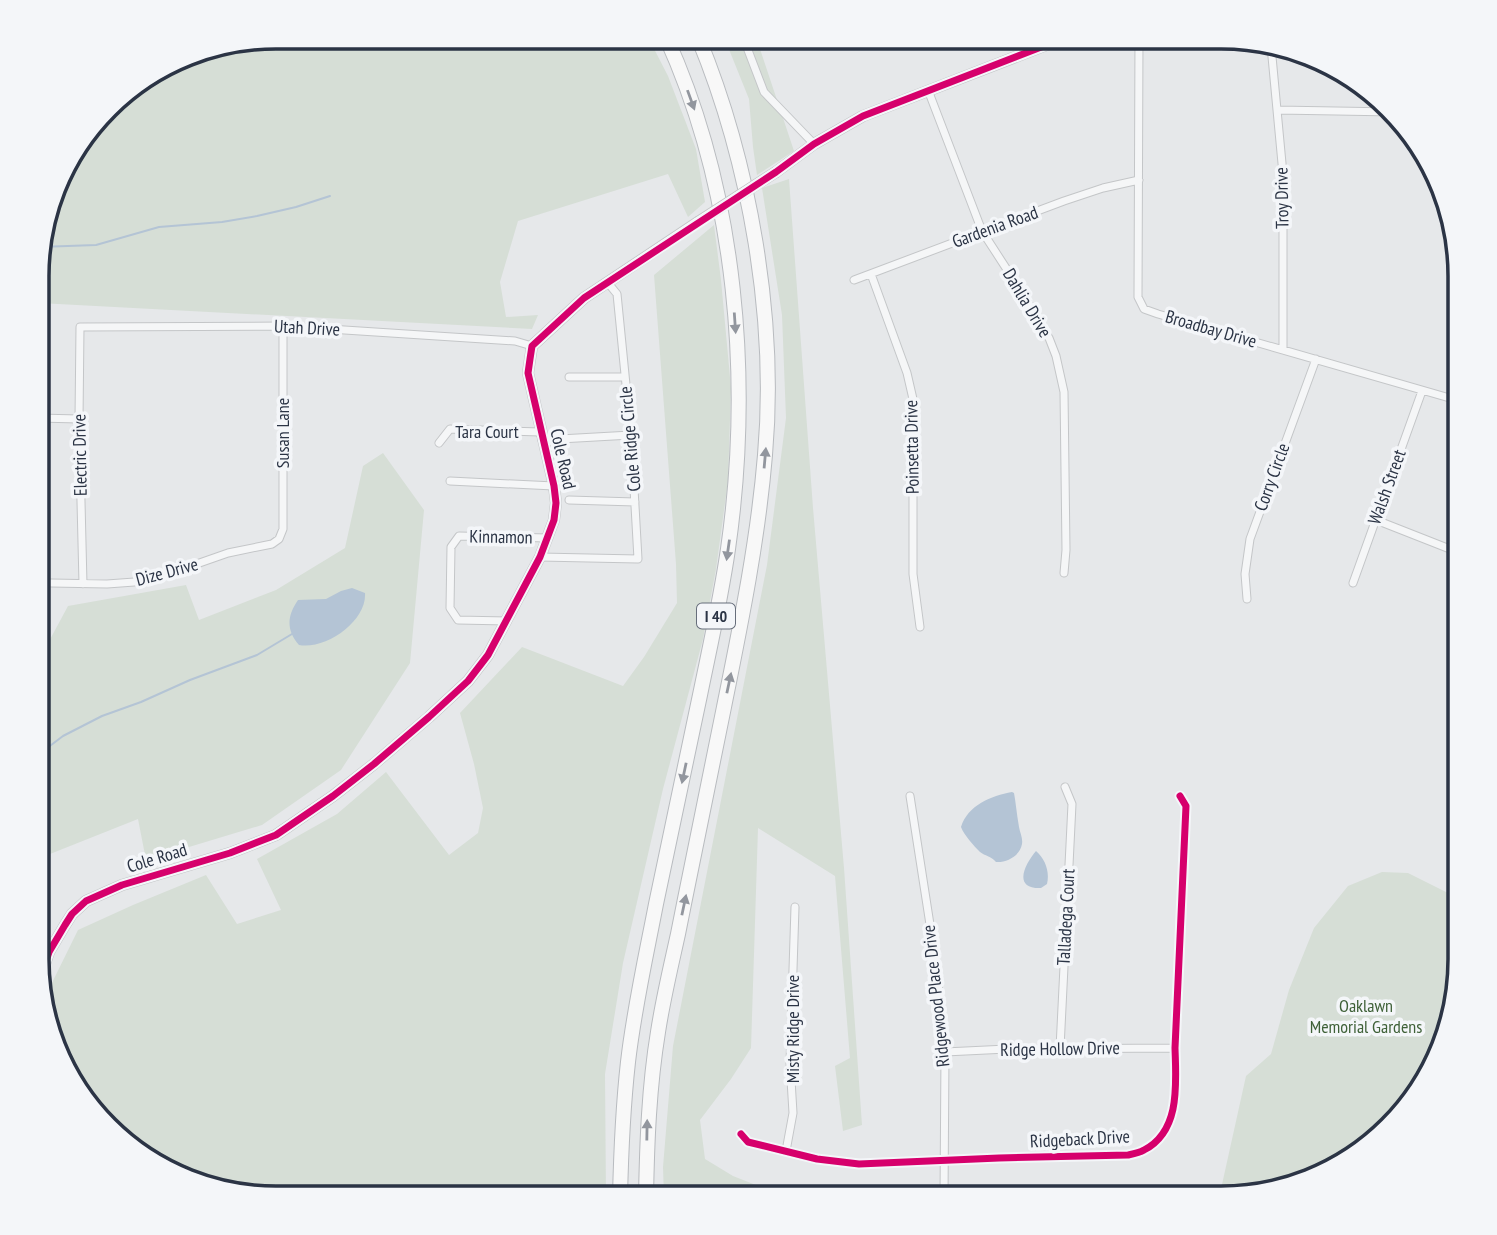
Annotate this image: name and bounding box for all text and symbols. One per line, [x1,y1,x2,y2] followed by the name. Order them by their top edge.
[685,90,696,111] one-way arrow
[1269,167,1294,229] street label: Troy Drive
[949,200,1041,253] street label: Gardenia Road
[998,264,1057,341] street label: Dahlia Drive
[1163,305,1259,353] street label: Broadbay Drive
[730,312,741,334] one-way arrow
[273,314,341,341] street label: Utah Drive
[613,386,646,493] street label: Cole Ridge Circle
[271,398,294,468] street label: Susan Lane
[899,400,924,494] street label: Poinsetta Drive
[67,414,92,496] street label: Electric Drive
[455,420,519,443] street label: Tara Court
[545,426,582,492] street label: Cole Road
[1249,440,1294,514] street label: Corry Circle
[1362,446,1411,527] street label: Walsh Street
[760,447,771,469] one-way arrow
[469,524,533,549] street label: Kinnamon
[722,539,733,561] one-way arrow
[133,552,201,591] street label: Dize Drive
[697,604,735,628] road number: I 40
[724,672,735,694] one-way arrow
[678,762,689,784] one-way arrow
[124,838,190,878] street label: Cole Road
[1051,868,1080,966] street label: Talladega Court
[678,894,689,916] one-way arrow
[917,924,954,1068] street label: Ridgewood Place Drive
[781,975,804,1083] street label: Misty Ridge Drive
[1310,994,1422,1038] park label: Oaklawn Memorial Gardens
[1000,1036,1120,1061] street label: Ridge Hollow Drive
[642,1118,653,1140] one-way arrow
[1029,1124,1131,1153] street label: Ridgeback Drive

